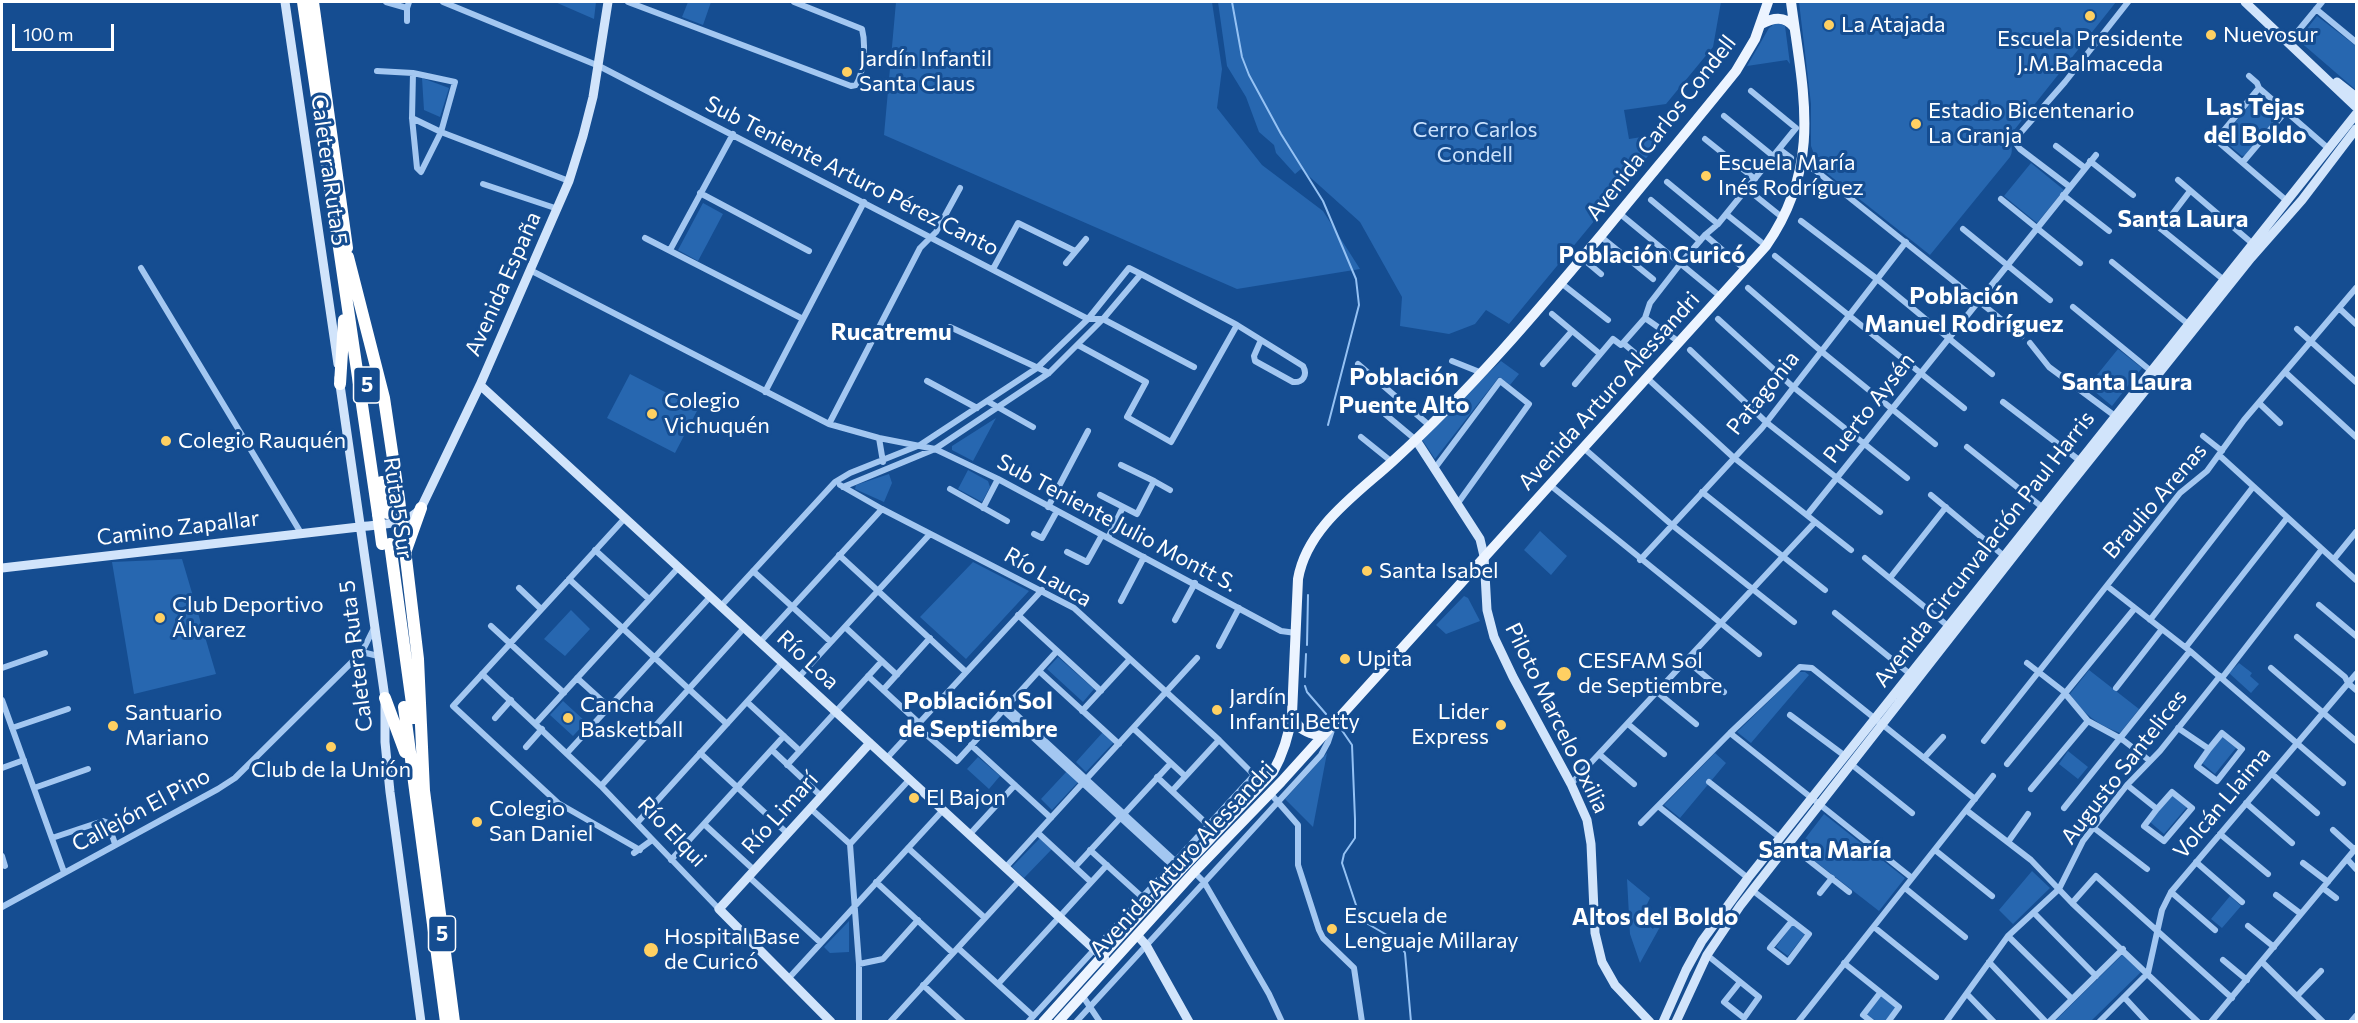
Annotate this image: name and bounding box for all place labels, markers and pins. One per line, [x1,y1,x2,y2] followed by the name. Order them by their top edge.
[2083,9,2097,23] marker: Escuela Presidente J.M.Balmaceda
[1841,12,1945,38] place label: La Atajada
[1822,18,1836,32] marker: La Atajada
[2223,22,2318,48] place label: Nuevosur
[1997,26,2183,78] place label: Escuela Presidente J.M.Balmaceda
[2204,28,2218,42] marker: Nuevosur
[859,46,992,98] place label: Jardín Infantil Santa Claus
[840,65,854,79] marker: Jardín Infantil Santa Claus
[1928,98,2134,150] place label: Estadio Bicentenario La Granja
[1909,117,1923,131] marker: Estadio Bicentenario La Granja
[1718,150,1864,202] place label: Escuela María Inés Rodríguez
[1699,169,1713,183] marker: Escuela María Inés Rodríguez
[664,388,770,440] place label: Colegio Vichuquén
[645,407,659,421] marker: Colegio Vichuquén
[178,428,346,454] place label: Colegio Rauquén
[159,434,173,448] marker: Colegio Rauquén
[1379,558,1499,584] place label: Santa Isabel
[1360,564,1374,578] marker: Santa Isabel
[172,592,324,644] place label: Club Deportivo Álvarez
[153,611,167,625] marker: Club Deportivo Álvarez
[1357,646,1412,672] place label: Upita
[1578,648,1722,700] place label: CESFAM Sol de Septiembre
[1338,652,1352,666] marker: Upita
[1555,665,1573,683] marker: CESFAM Sol de Septiembre
[1229,684,1360,736] place label: Jardín Infantil Betty
[580,692,683,744] place label: Cancha Basketball
[1411,699,1489,750] place label: Lider Express
[125,700,222,752] place label: Santuario Mariano
[1210,703,1224,717] marker: Jardín Infantil Betty
[561,711,575,725] marker: Cancha Basketball
[1494,718,1508,732] marker: Lider Express
[106,719,120,733] marker: Santuario Mariano
[324,740,338,754] marker: Club de la Unión
[251,757,411,783] place label: Club de la Unión
[926,785,1006,811] place label: El Bajon
[907,791,921,805] marker: El Bajon
[489,796,593,848] place label: Colegio San Daniel
[470,815,484,829] marker: Colegio San Daniel
[1344,903,1519,954] place label: Escuela de Lenguaje Millaray
[1325,922,1339,936] marker: Escuela de Lenguaje Millaray
[664,924,800,975] place label: Hospital Base de Curicó
[642,941,660,959] marker: Hospital Base de Curicó

